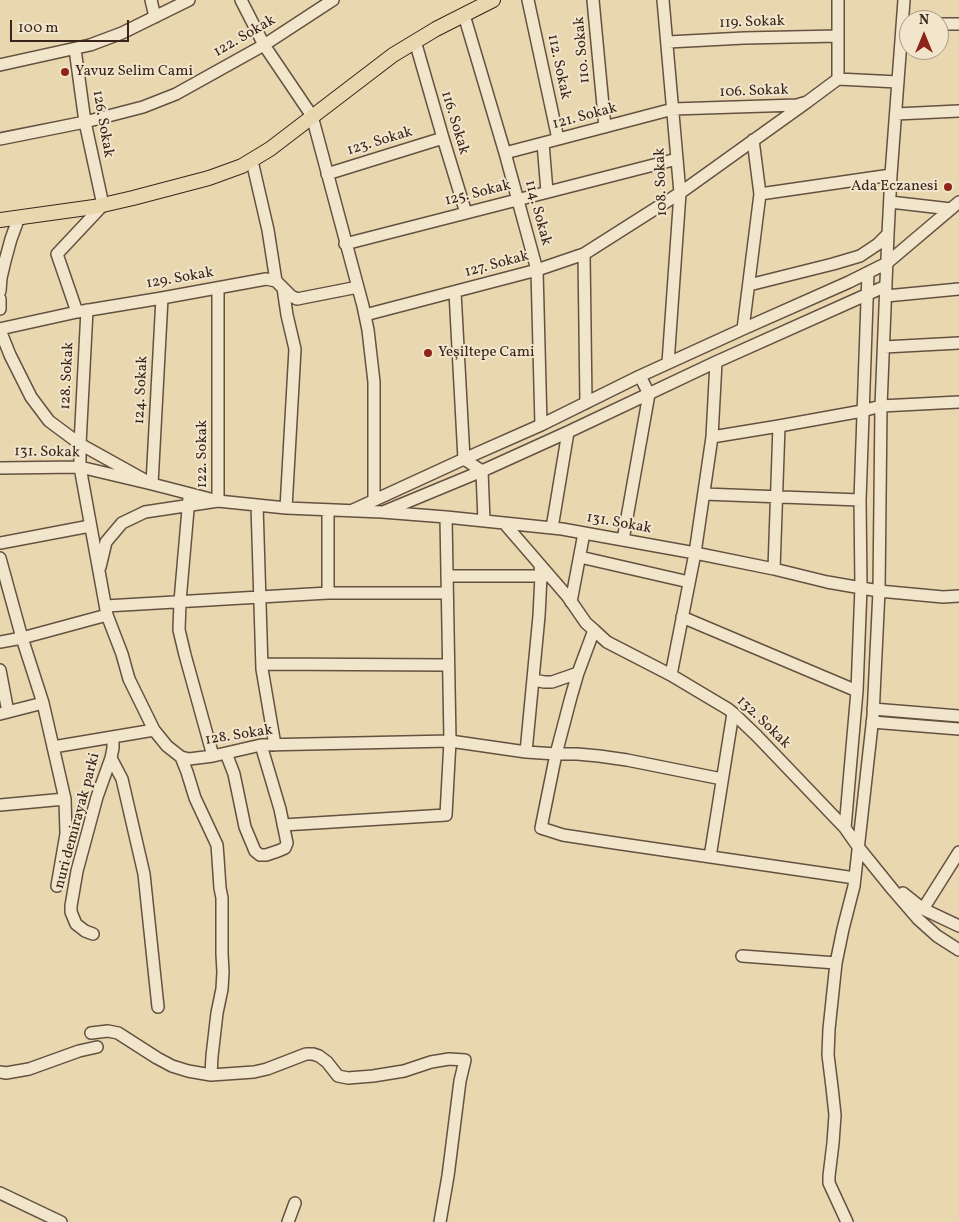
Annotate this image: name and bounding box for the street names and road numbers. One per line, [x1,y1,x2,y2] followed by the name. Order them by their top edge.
[211,12,279,62] street label: 122. Sokak
[719,13,785,33] street label: 119. Sokak
[571,16,595,84] street label: 110. Sokak
[542,33,574,101] street label: 112. Sokak
[719,82,789,102] street label: 106. Sokak
[87,89,117,159] street label: 126. Sokak
[436,89,472,157] street label: 116. Sokak
[551,100,619,134] street label: 121. Sokak
[345,124,415,160] street label: 123. Sokak
[652,147,672,217] street label: 108. Sokak
[443,177,513,211] street label: 125. Sokak
[520,178,554,248] street label: 114. Sokak
[463,248,531,282] street label: 127. Sokak
[145,264,215,294] street label: 129. Sokak
[57,342,79,410] street label: 128. Sokak
[131,355,153,425] street label: 124. Sokak
[194,420,212,488] street label: 122. Sokak
[14,443,80,463] street label: 131. Sokak
[585,509,653,539] street label: 131. Sokak
[732,693,794,753] street label: 132. Sokak
[204,722,274,750] street label: 128. Sokak
[51,751,105,891] street label: nuri demirayak parki

